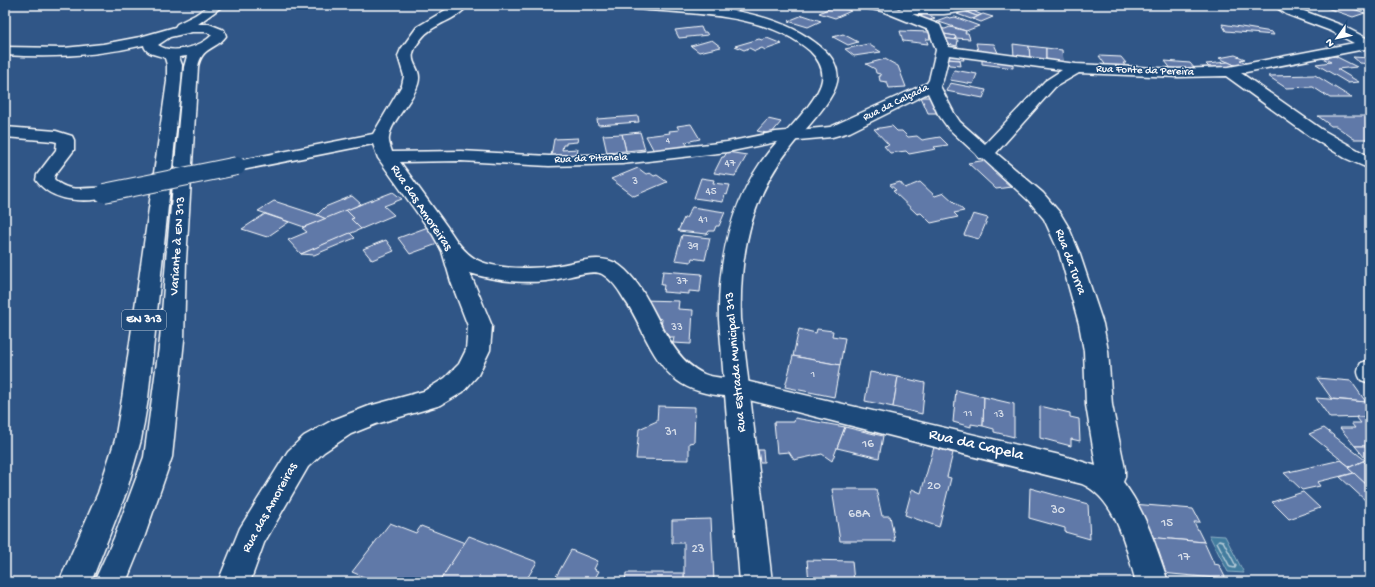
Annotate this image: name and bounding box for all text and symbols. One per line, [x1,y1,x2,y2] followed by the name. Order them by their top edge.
[1317,18,1357,58] north arrow
[1323,36,1337,49] text: N
[1096,63,1195,79] street label: Rua Fonte da Pereira
[861,82,932,124] street label: Rua da Calçada
[666,136,671,147] house number: 4
[554,152,629,166] street label: Rua da Pitanela
[725,158,736,170] house number: 47
[387,162,456,255] street label: Rua das Amoreiras
[631,176,638,188] house number: 3
[706,186,717,198] house number: 45
[167,196,189,297] street label: Variante à EN 313
[698,214,708,226] house number: 41
[1051,227,1089,298] street label: Rua da Turra
[686,241,699,253] house number: 39
[675,276,688,288] house number: 37
[722,291,750,433] street label: Rua Estrada Municipal 313
[122,310,166,330] road number: EN 313
[670,322,683,334] house number: 33
[810,369,815,381] house number: 1
[963,408,972,420] house number: 11
[993,409,1004,421] house number: 13
[664,425,677,440] house number: 31
[927,426,1026,466] street label: Rua da Capela
[861,437,874,452] house number: 16
[239,459,301,555] street label: Rua das Amoreiras
[927,479,941,494] house number: 20
[1050,503,1066,518] house number: 30
[848,507,871,522] house number: 68A
[1160,516,1173,531] house number: 15
[691,542,705,557] house number: 23
[1177,550,1191,565] house number: 17

